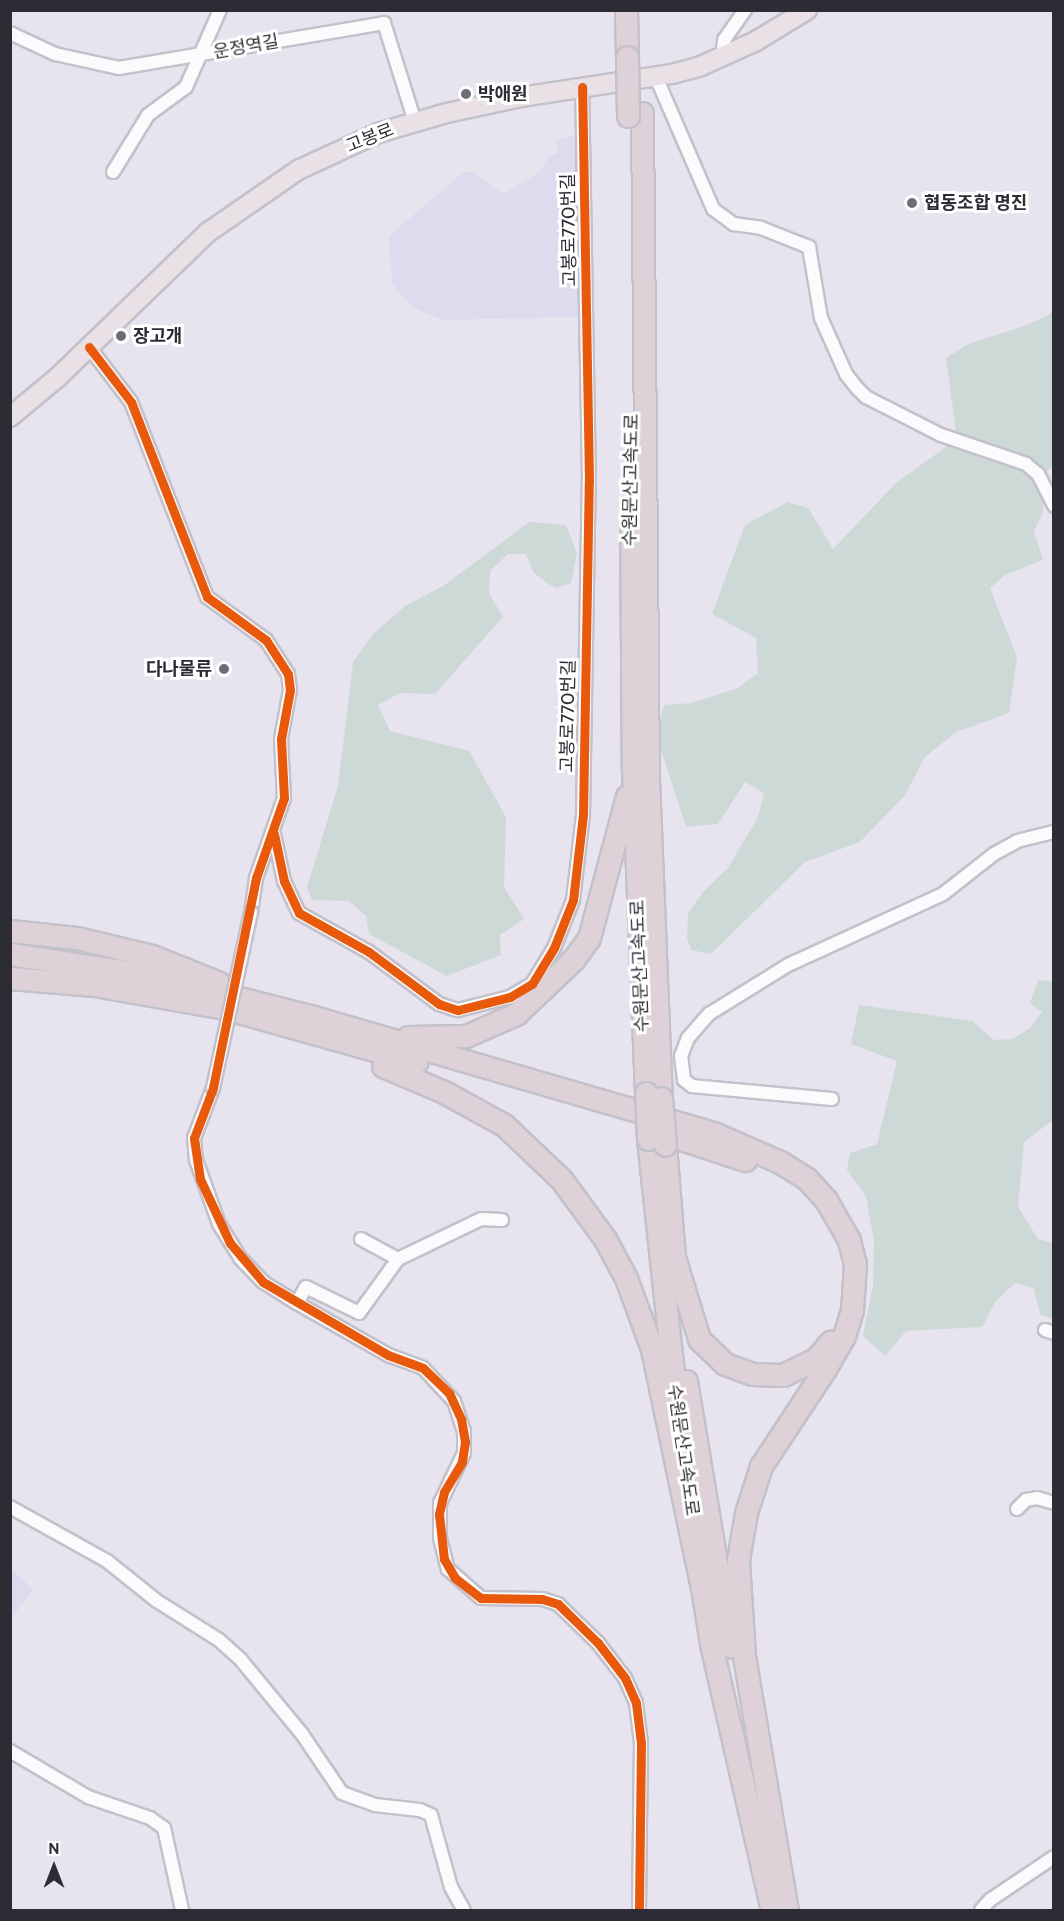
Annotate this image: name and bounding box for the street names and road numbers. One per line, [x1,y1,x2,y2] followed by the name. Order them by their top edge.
[212,31,280,63] street label: 운정역길
[343,119,397,157] street label: 고봉로
[557,173,581,287] street label: 고봉로770번길
[619,414,643,546] street label: 수원문산고속도로
[556,659,580,773] street label: 고봉로770번길
[627,899,653,1033] street label: 수원문산고속도로
[663,1383,703,1517] street label: 수원문산고속도로

